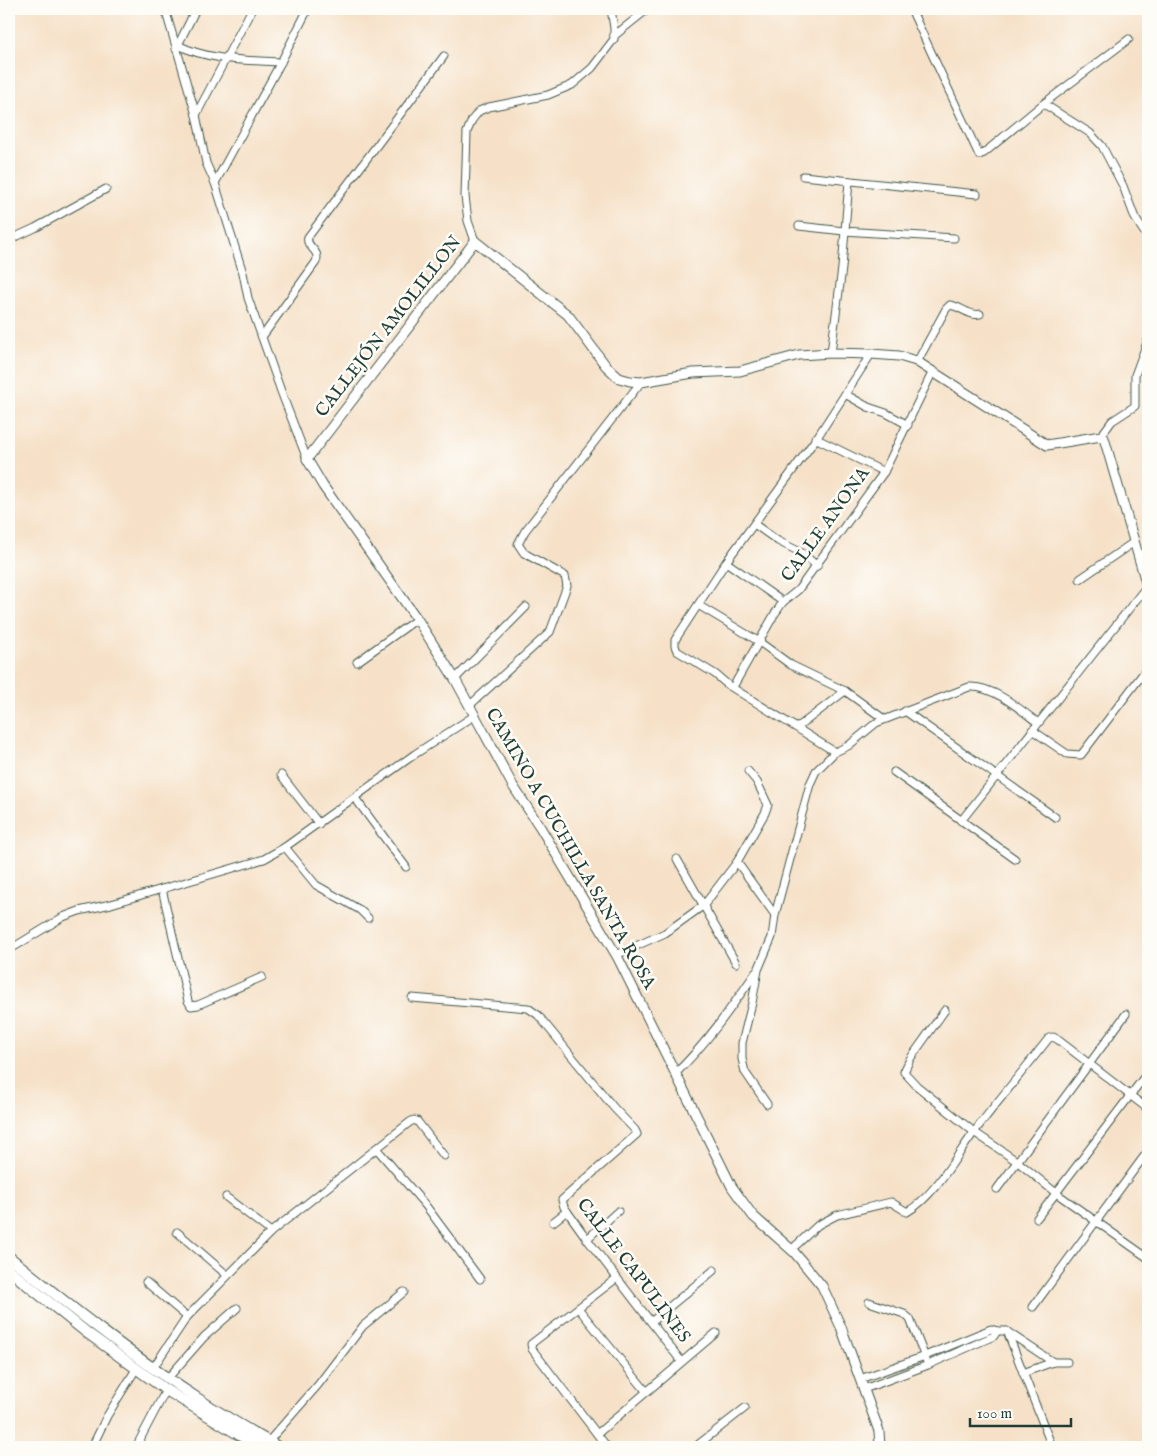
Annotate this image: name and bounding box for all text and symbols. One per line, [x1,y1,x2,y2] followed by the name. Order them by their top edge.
[309,230,467,422] street label: CALLEJÓN AMOLILLON
[777,462,876,587] street label: CALLE ANONA
[480,704,661,994] street label: CAMINO A CUCHILLA SANTA ROSA
[571,1194,695,1348] street label: CALLE CAPULINES
[970,1396,1071,1428] scale bar
[977,1404,1013,1423] text: 100 m

